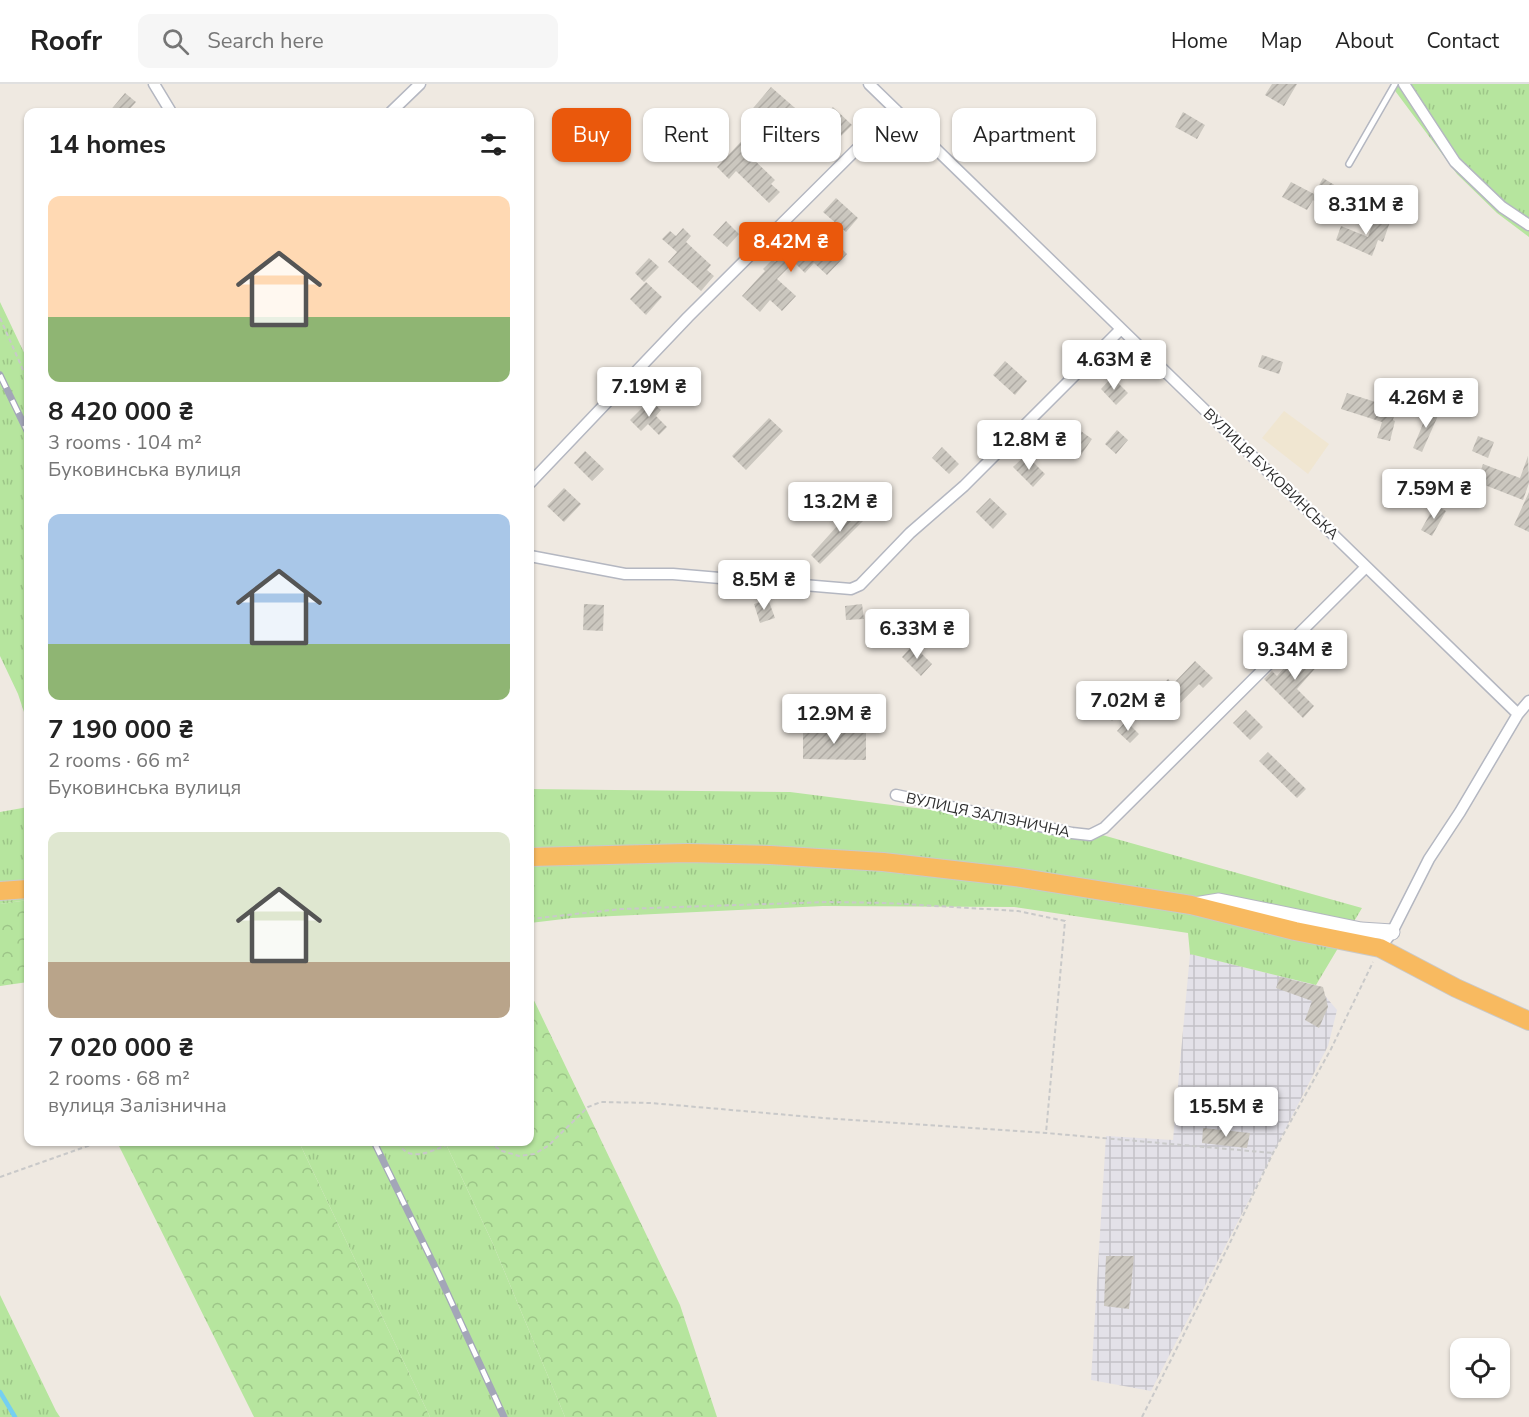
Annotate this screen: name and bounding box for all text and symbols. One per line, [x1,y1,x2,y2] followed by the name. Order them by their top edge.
[138,14,558,68] search box
[30,22,102,60] text: Roofr
[159,25,192,58] icon: search
[207,26,324,56] text: Search here
[1171,27,1228,55] text: Home
[1261,27,1302,55] text: Map
[1335,27,1393,55] text: About
[1426,27,1499,55] text: Contact
[552,108,631,162] chip: Buy
[643,108,729,162] chip: Rent
[741,108,841,162] chip: Filters
[853,108,940,162] chip: New
[952,108,1096,162] chip: Apartment
[48,127,166,162] text: 14 homes
[477,128,510,161] icon: filters
[1311,185,1421,236] pin: 8.31M ₴
[1328,191,1404,218] text: 8.31M ₴
[736,222,846,273] pin: 8.42M ₴
[753,228,829,255] text: 8.42M ₴
[225,235,333,343] icon: home
[1059,340,1169,391] pin: 4.63M ₴
[1076,346,1152,373] text: 4.63M ₴
[594,367,704,418] pin: 7.19M ₴
[611,373,687,400] text: 7.19M ₴
[1371,378,1481,429] pin: 4.26M ₴
[1388,384,1464,411] text: 4.26M ₴
[48,394,194,429] text: 8 420 000 ₴
[1199,404,1343,544] street label: ВУЛИЦЯ БУКОВИНСЬКА
[974,420,1084,471] pin: 12.8M ₴
[991,426,1067,453] text: 12.8M ₴
[48,429,202,456] text: 3 rooms · 104 m²
[48,456,241,483] text: Буковинська вулиця
[1379,469,1489,520] pin: 7.59M ₴
[1396,475,1472,502] text: 7.59M ₴
[785,482,895,533] pin: 13.2M ₴
[802,488,878,515] text: 13.2M ₴
[225,553,333,661] icon: home
[715,560,813,611] pin: 8.5M ₴
[732,566,796,593] text: 8.5M ₴
[862,609,972,660] pin: 6.33M ₴
[879,615,955,642] text: 6.33M ₴
[1240,630,1350,681] pin: 9.34M ₴
[1257,636,1333,663] text: 9.34M ₴
[1073,681,1183,732] pin: 7.02M ₴
[1090,687,1166,714] text: 7.02M ₴
[779,694,889,745] pin: 12.9M ₴
[796,700,872,727] text: 12.9M ₴
[48,712,194,747] text: 7 190 000 ₴
[48,747,190,774] text: 2 rooms · 66 m²
[48,774,241,801] text: Буковинська вулиця
[904,788,1072,842] street label: ВУЛИЦЯ ЗАЛІЗНИЧНА
[225,871,333,979] icon: home
[48,1030,194,1065] text: 7 020 000 ₴
[48,1065,190,1092] text: 2 rooms · 68 m²
[1171,1087,1281,1138] pin: 15.5M ₴
[48,1092,227,1119] text: вулиця Залізнична
[1188,1093,1264,1120] text: 15.5M ₴
[1450,1338,1510,1398] map controls
[1450,1338,1510,1398] button: locate

